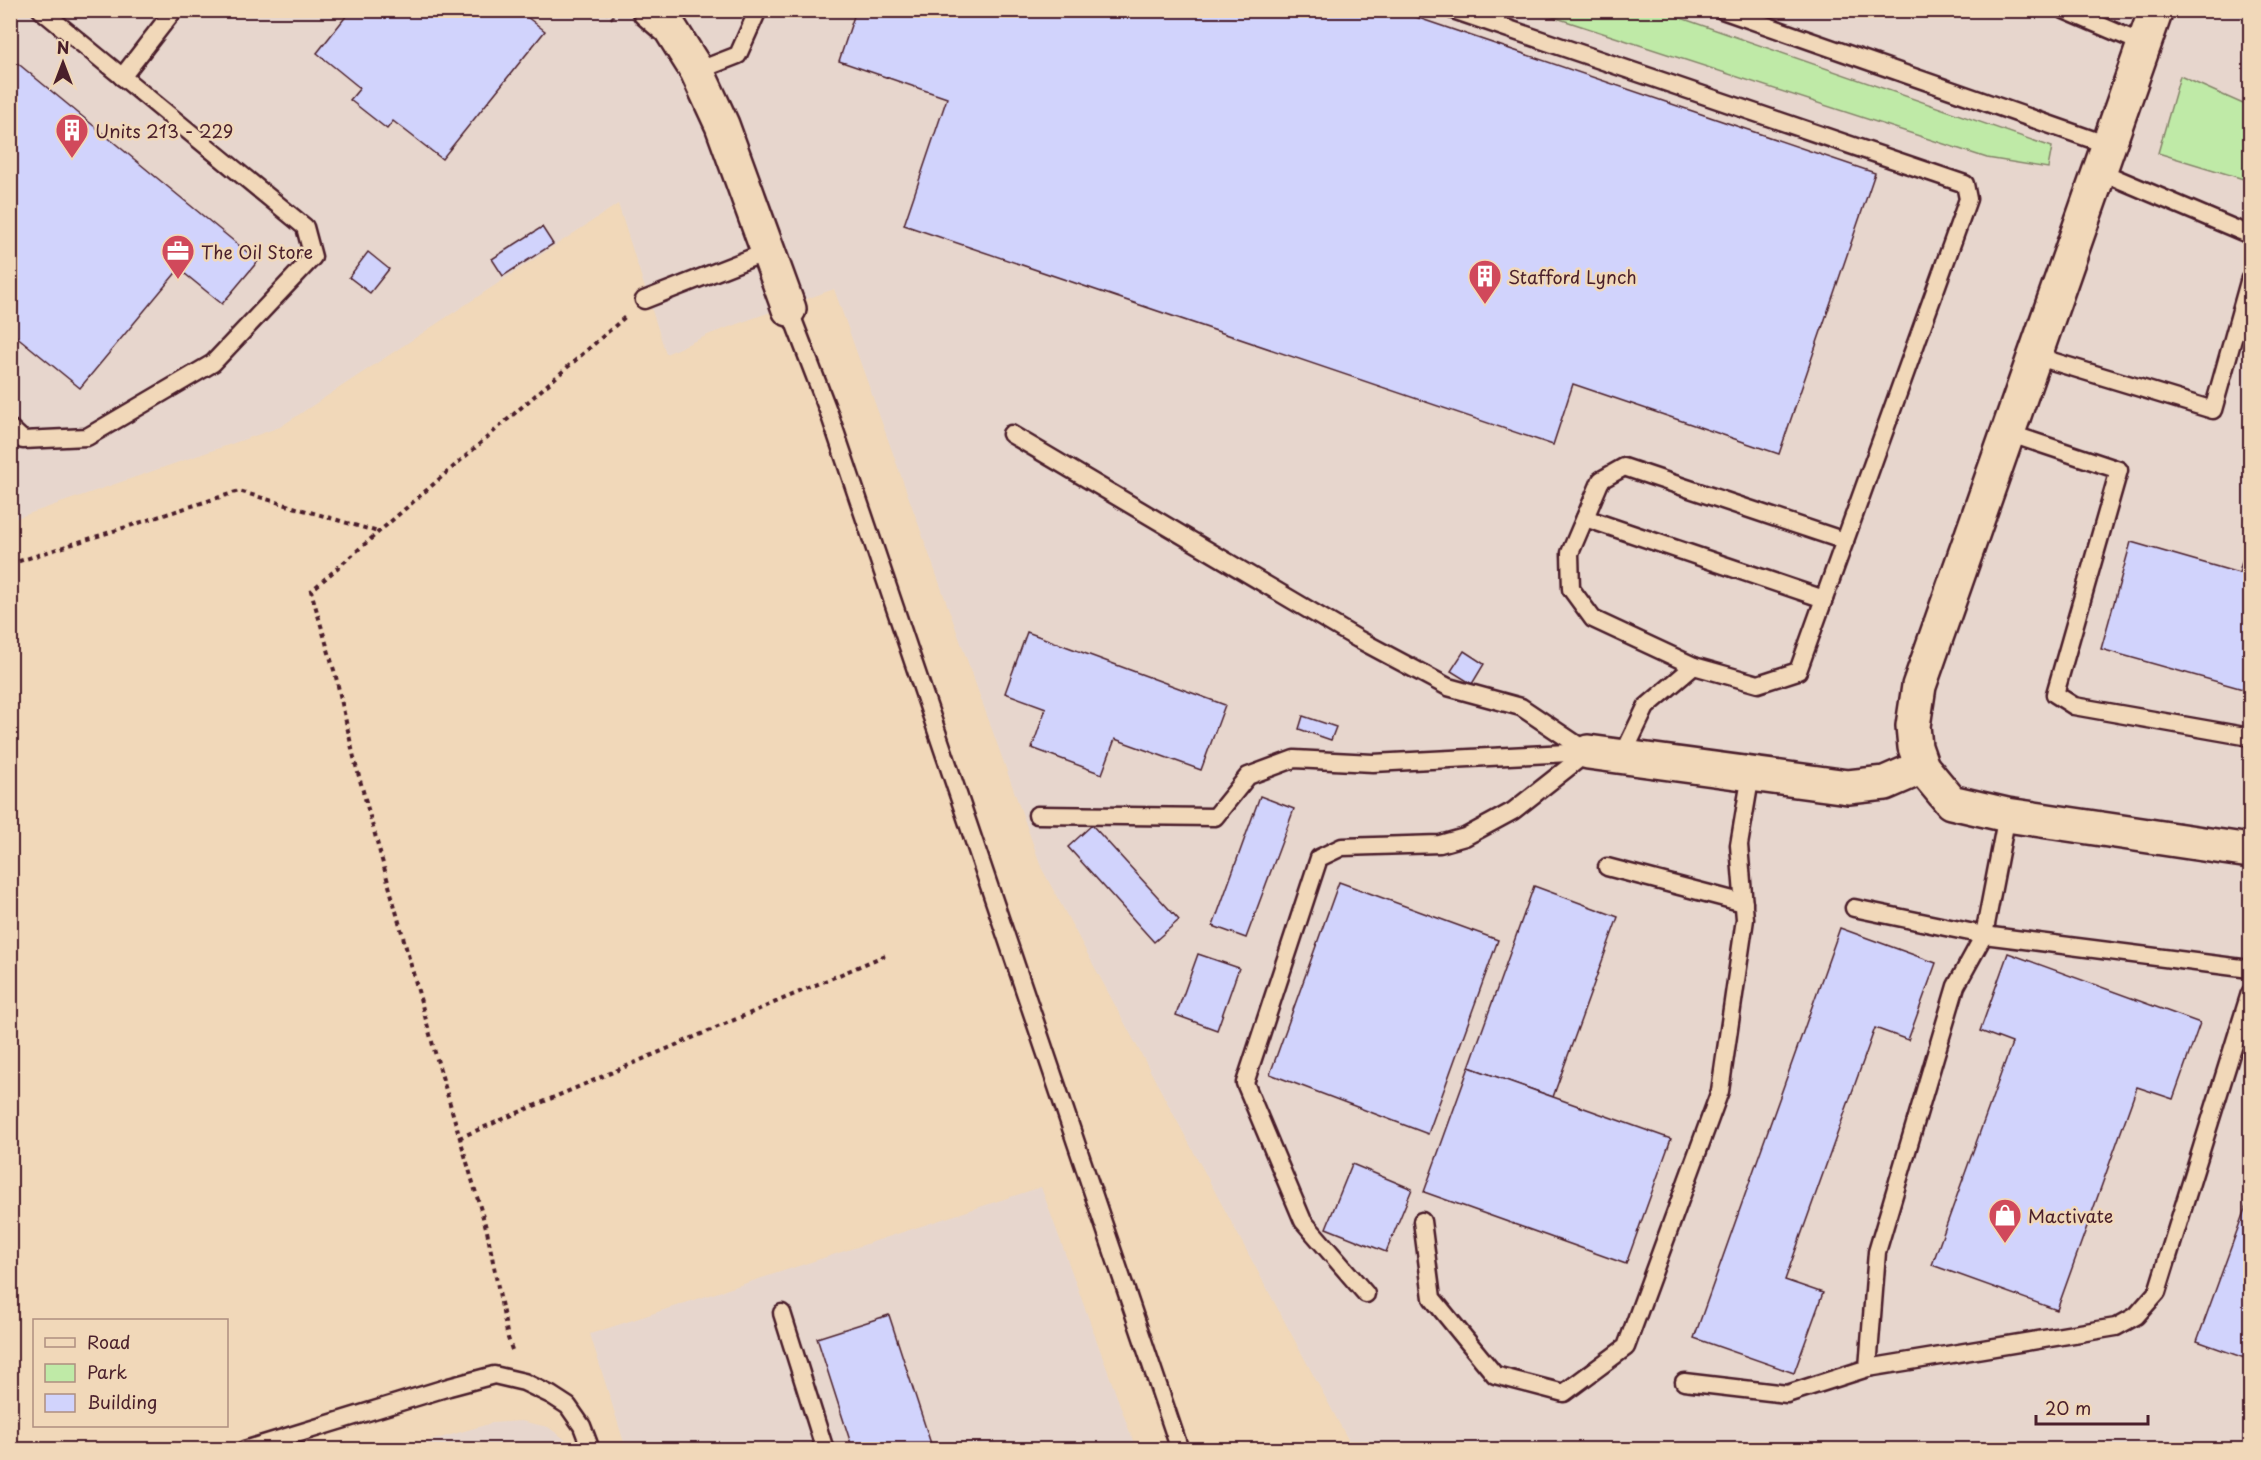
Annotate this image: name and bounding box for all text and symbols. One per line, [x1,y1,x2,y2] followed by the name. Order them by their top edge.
[33,33,93,93] north arrow
[57,35,69,59] text: N
[54,112,90,159] building icon: Units 213 - 229
[95,117,233,144] place label: Units 213 - 229
[160,233,196,280] office icon: The Oil Store
[201,238,313,265] place label: The Oil Store
[1467,258,1503,305] building icon: Stafford Lynch
[1508,263,1637,290] place label: Stafford Lynch
[1987,1197,2023,1244] shop icon: Mactivate
[2028,1202,2113,1229] place label: Mactivate
[33,1319,228,1427] legend
[87,1328,131,1355] text: Road
[87,1358,127,1385] text: Park
[87,1388,157,1415] text: Building
[2036,1388,2148,1426] scale bar
[2045,1394,2091,1421] text: 20 m

